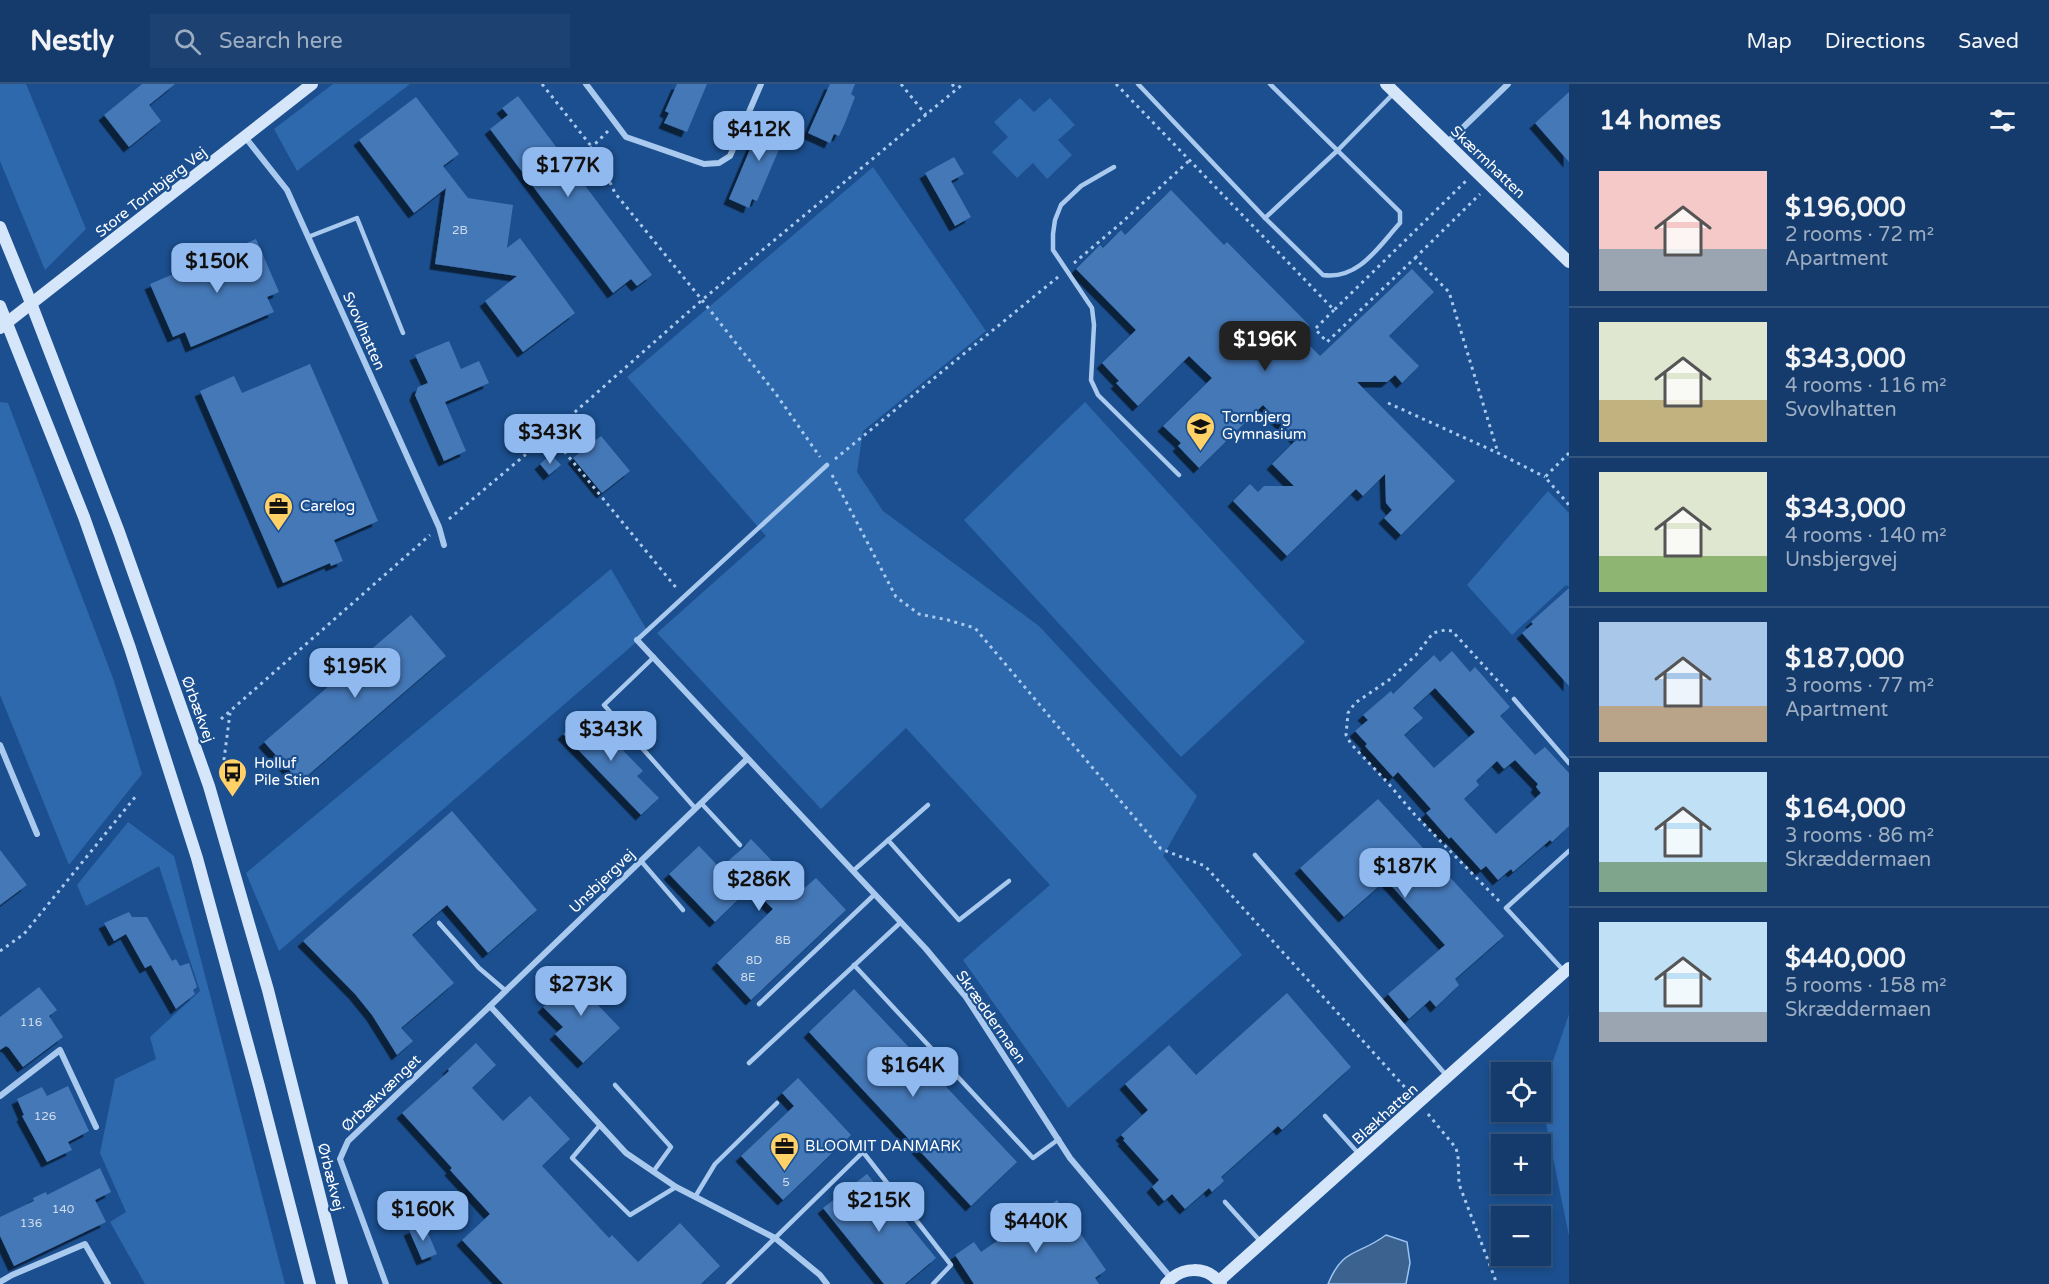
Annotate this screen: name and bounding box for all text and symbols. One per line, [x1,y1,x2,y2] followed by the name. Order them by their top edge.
[150,14,570,68] search box
[30,24,114,58] text: Nestly
[171,25,204,58] icon: search
[219,28,343,54] text: Search here
[1746,29,1792,54] text: Map
[1825,29,1925,54] text: Directions
[1958,29,2019,54] text: Saved
[1986,104,2019,137] icon: filters
[1599,105,1721,136] text: 14 homes
[717,111,801,162] pin: $412K
[727,118,791,142] text: $412K
[1447,122,1529,202] street label: Skærmhatten
[92,143,210,241] street label: Store Tornbjerg Vej
[526,147,610,198] pin: $177K
[536,154,600,178] text: $177K
[1785,192,1906,223] text: $196,000
[1647,195,1719,267] icon: home
[452,223,468,237] house number: 2B
[1785,223,1934,247] text: 2 rooms · 72 m²
[175,243,259,294] pin: $150K
[1785,247,1888,271] text: Apartment
[185,250,249,274] text: $150K
[339,289,389,373] street label: Svovlhatten
[1223,321,1307,372] pin: $196K
[1233,328,1297,352] text: $196K
[1785,343,1906,374] text: $343,000
[1647,346,1719,418] icon: home
[1785,374,1947,398] text: 4 rooms · 116 m²
[1785,398,1897,422] text: Svovlhatten
[1222,408,1307,443] place label: Tornbjerg Gymnasium
[1185,410,1217,452] school or university icon: Tornbjerg Gymnasium
[508,414,592,465] pin: $343K
[518,421,582,445] text: $343K
[263,490,295,532] office icon: Carelog
[1785,493,1906,524] text: $343,000
[1647,496,1719,568] icon: home
[300,497,355,515] place label: Carelog
[1785,524,1947,548] text: 4 rooms · 140 m²
[1785,548,1897,572] text: Unsbjergvej
[1785,643,1904,674] text: $187,000
[1647,646,1719,718] icon: home
[313,648,397,699] pin: $195K
[323,655,387,679] text: $195K
[178,673,218,745] street label: Ørbækvej
[1785,674,1934,698] text: 3 rooms · 77 m²
[1785,698,1888,722] text: Apartment
[569,711,653,762] pin: $343K
[579,718,643,742] text: $343K
[254,754,320,789] place label: Holluf Pile Stien
[217,756,249,798] bus stop icon: Holluf Pile Stien
[1785,793,1906,824] text: $164,000
[1647,796,1719,868] icon: home
[1785,824,1934,848] text: 3 rooms · 86 m²
[565,845,639,917] street label: Unsbjergvej
[1363,848,1447,899] pin: $187K
[1785,848,1931,872] text: Skræddermaen
[1373,855,1437,879] text: $187K
[717,861,801,912] pin: $286K
[727,868,791,892] text: $286K
[775,933,791,947] house number: 8B
[1785,943,1906,974] text: $440,000
[1647,946,1719,1018] icon: home
[746,953,762,967] house number: 8D
[539,966,623,1017] pin: $273K
[952,967,1030,1067] street label: Skræddermaen
[740,970,756,984] house number: 8E
[549,973,613,997] text: $273K
[1785,974,1947,998] text: 5 rooms · 158 m²
[1785,998,1931,1022] text: Skræddermaen
[20,1015,42,1029] house number: 116
[871,1047,955,1098] pin: $164K
[338,1050,425,1135] street label: Ørbækvænget
[881,1054,945,1078] text: $164K
[1491,1062,1551,1266] map controls
[1491,1062,1551,1122] button: locate
[1348,1080,1422,1148] street label: Blækhatten
[34,1109,56,1123] house number: 126
[768,1130,800,1172] office icon: BLOOMIT DANMARK
[1491,1134,1551,1194] button: +
[805,1137,961,1155] place label: BLOOMIT DANMARK
[314,1141,348,1213] street label: Ørbækvej
[782,1175,790,1189] house number: 5
[837,1182,921,1233] pin: $215K
[847,1189,911,1213] text: $215K
[381,1191,465,1242] pin: $160K
[391,1198,455,1222] text: $160K
[52,1202,75,1216] house number: 140
[994,1203,1078,1254] pin: $440K
[1491,1206,1551,1266] button: −
[1004,1210,1068,1234] text: $440K
[20,1216,42,1230] house number: 136

